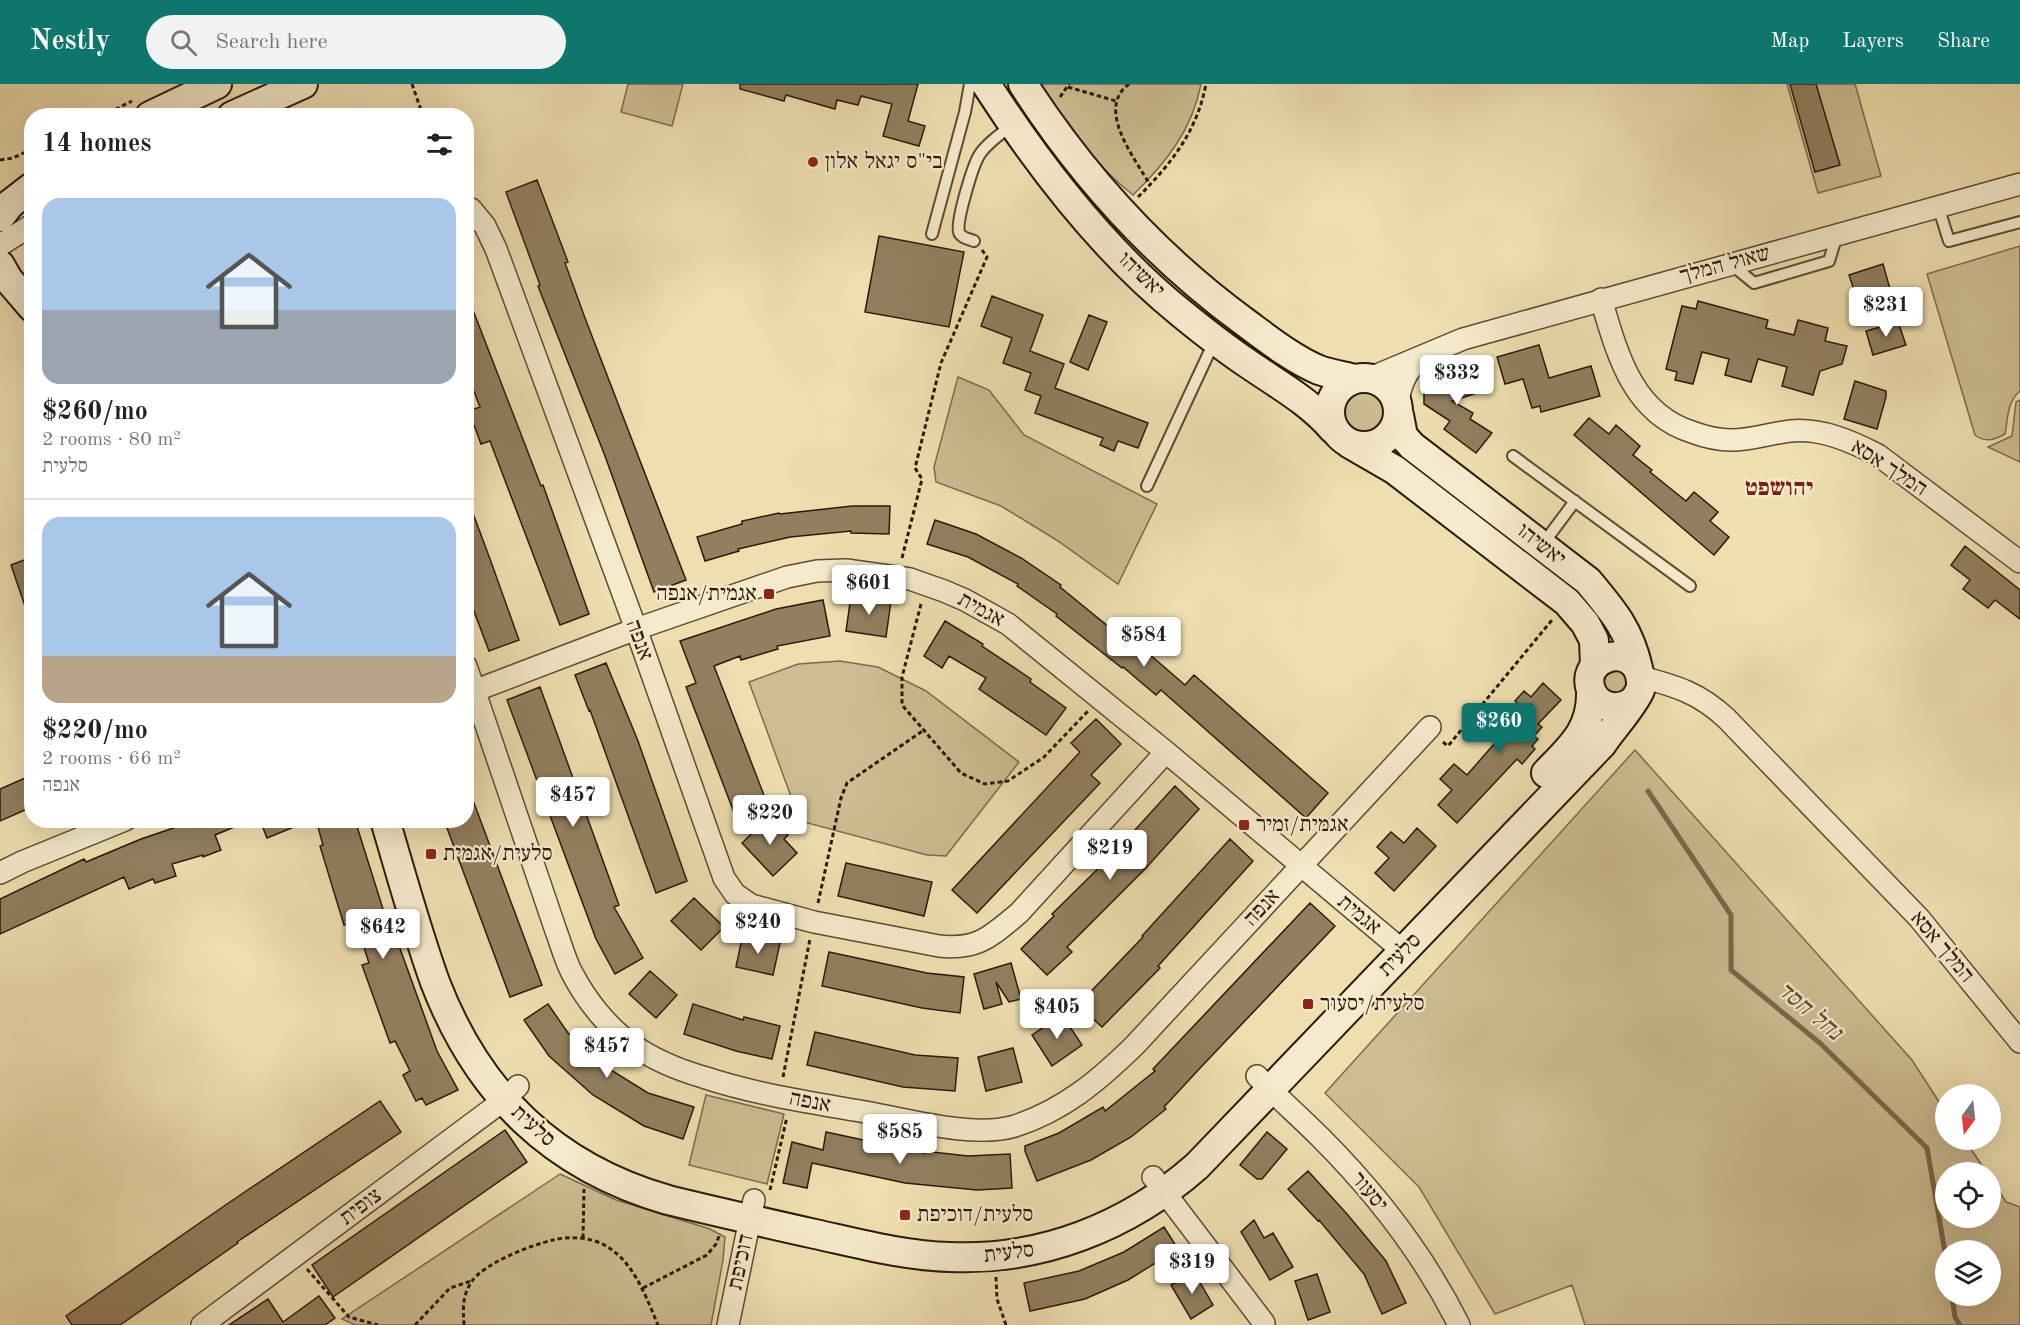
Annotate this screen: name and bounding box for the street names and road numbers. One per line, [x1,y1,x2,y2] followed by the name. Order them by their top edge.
[1677,241,1773,288] street label: שאול המלך
[1114,248,1168,302] street label: יאשיהו
[1847,435,1931,500] street label: המלך אסא
[1513,519,1569,571] street label: יאשיהו
[954,588,1008,632] street label: אגמית
[622,617,656,663] street label: אנפה
[1240,885,1284,931] street label: אנפה
[1333,891,1385,939] street label: אגמית
[1906,907,1979,987] street label: המלך אסא
[1374,928,1425,981] street label: סלעית
[787,1087,833,1117] street label: אנפה
[507,1100,560,1151] street label: סלעית
[1346,1168,1392,1216] street label: יסעור
[336,1184,386,1230] street label: צופית
[724,1232,758,1292] street label: דוכיפת
[982,1238,1035,1267] street label: סלעית

